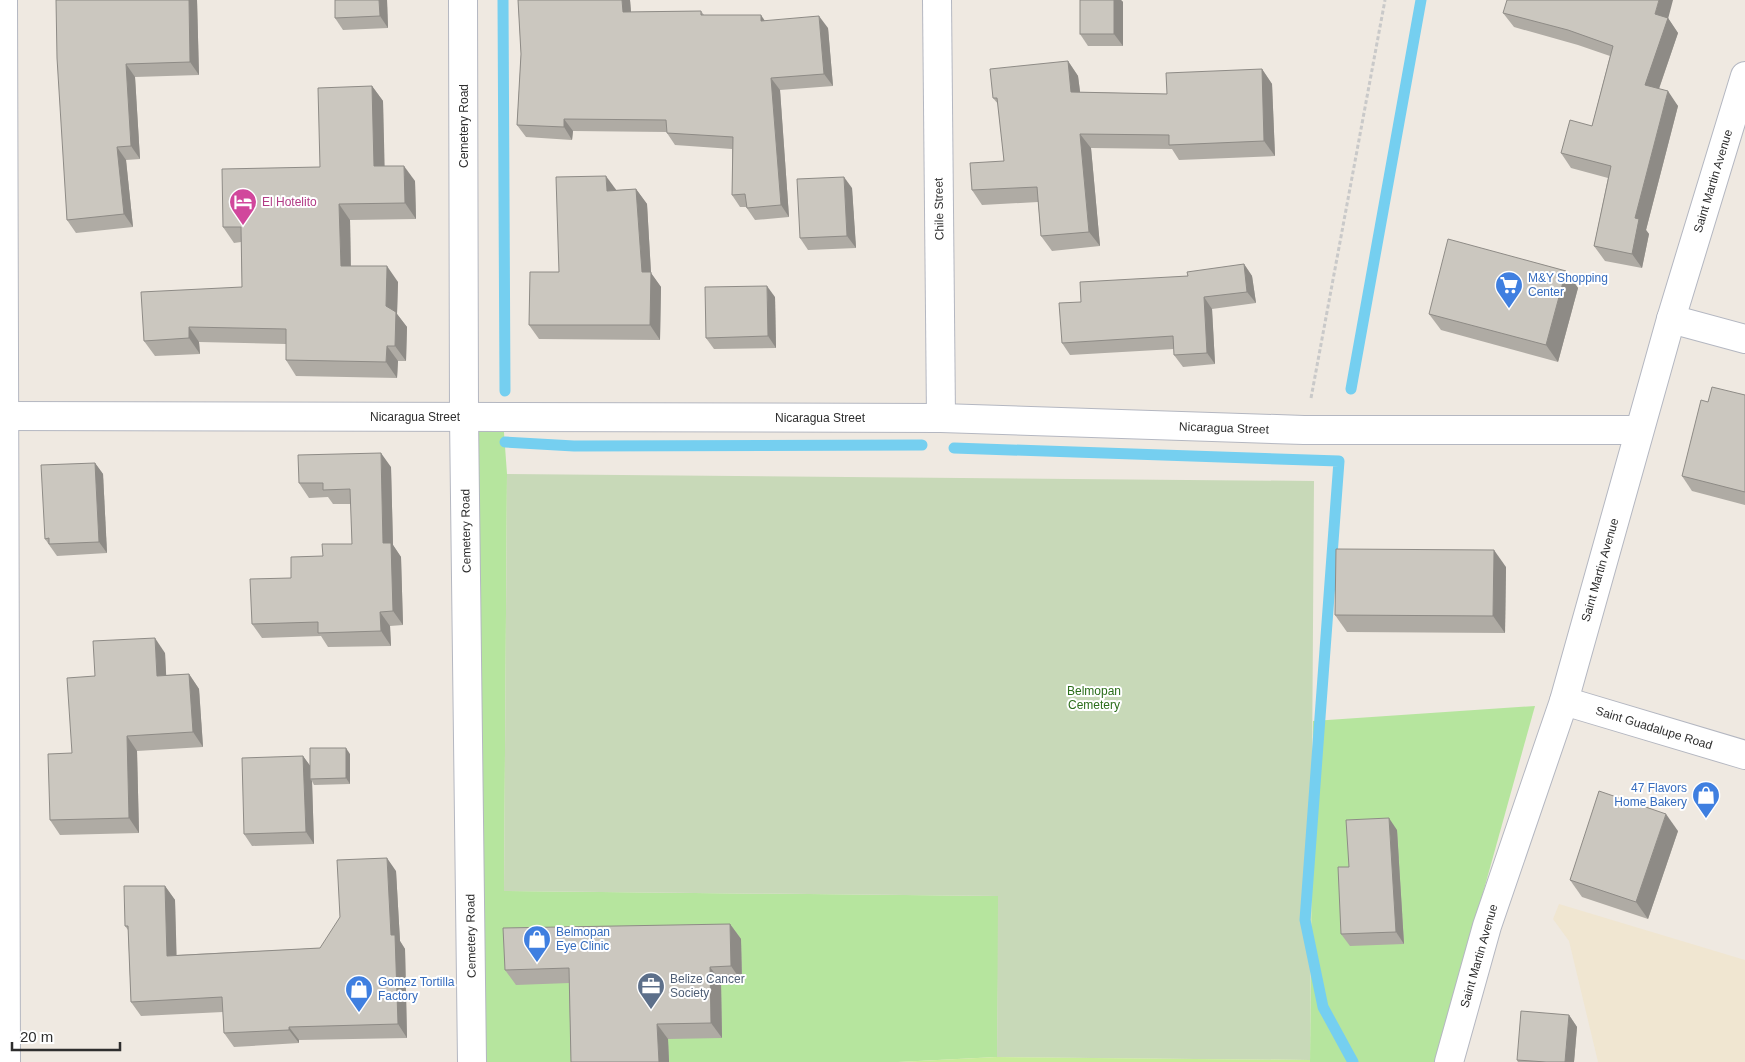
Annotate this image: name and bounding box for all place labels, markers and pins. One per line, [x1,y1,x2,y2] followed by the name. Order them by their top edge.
[228,187,258,226] hotel icon: El Hotelito
[262,195,317,209] place label: El Hotelito
[1494,270,1524,309] supermarket icon: M&Y Shopping Center
[1528,271,1608,299] place label: M&Y Shopping Center
[1691,780,1721,819] shop icon: 47 Flavors Home Bakery
[1614,781,1687,809] place label: 47 Flavors Home Bakery
[522,924,552,963] shop icon: Belmopan Eye Clinic
[556,925,610,953] place label: Belmopan Eye Clinic
[636,971,666,1010] office icon: Belize Cancer Society
[670,972,745,1000] place label: Belize Cancer Society
[344,974,374,1013] shop icon: Gomez Tortilla Factory
[378,975,455,1003] place label: Gomez Tortilla Factory

